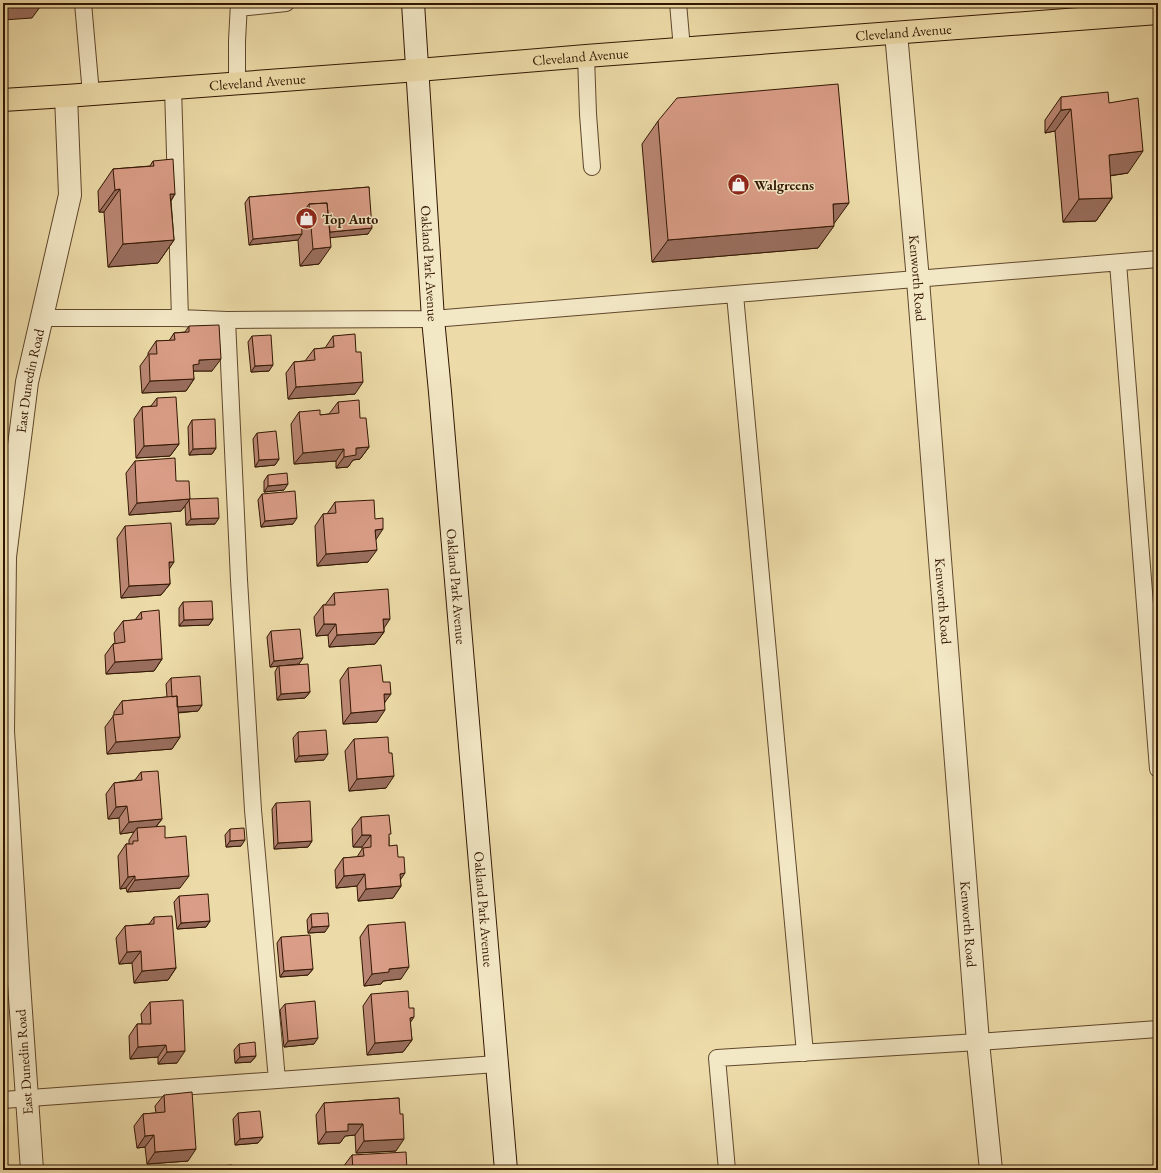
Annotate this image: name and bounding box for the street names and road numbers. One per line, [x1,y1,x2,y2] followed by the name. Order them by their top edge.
[855,20,953,45] street label: Cleveland Avenue
[531,44,630,69] street label: Cleveland Avenue
[209,69,307,94] street label: Cleveland Avenue
[417,205,442,323] street label: Oakland Park Avenue
[905,234,930,323] street label: Kenworth Road
[12,326,48,434] street label: East Dunedin Road
[443,528,470,645] street label: Oakland Park Avenue
[931,557,956,646] street label: Kenworth Road
[470,851,498,968] street label: Oakland Park Avenue
[956,880,981,969] street label: Kenworth Road
[11,1008,37,1115] street label: East Dunedin Road

